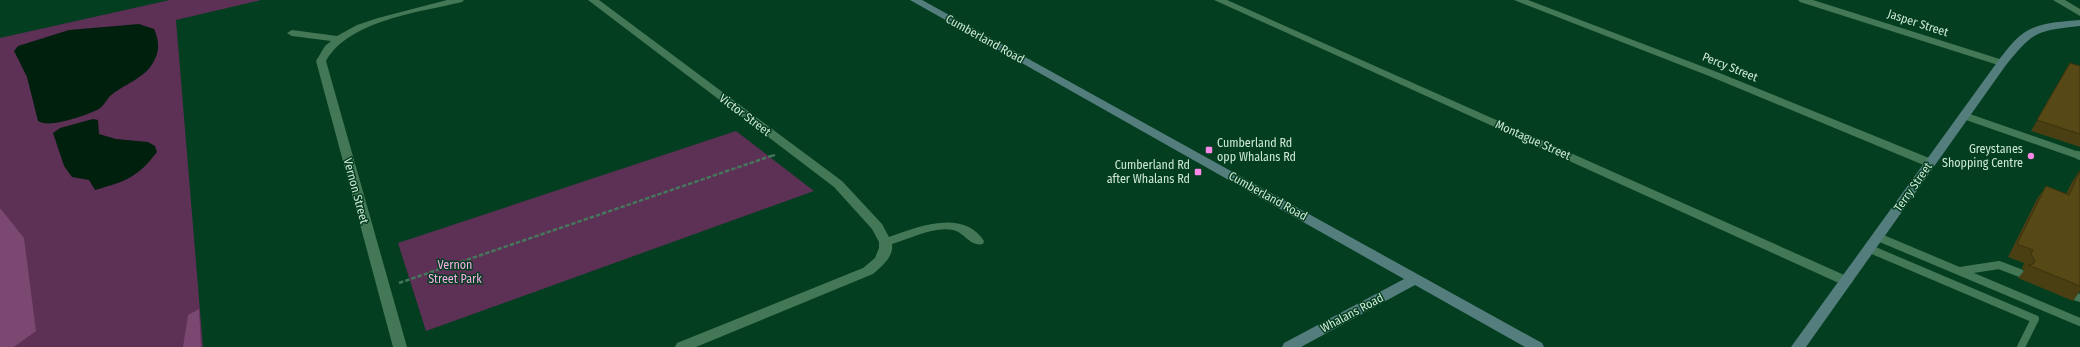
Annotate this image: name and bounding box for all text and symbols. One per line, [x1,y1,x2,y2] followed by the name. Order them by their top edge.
[1886,7,1950,39] street label: Jasper Street
[943,12,1027,66] street label: Cumberland Road
[1700,50,1760,84] street label: Percy Street
[716,91,774,139] street label: Victor Street
[1493,117,1573,163] street label: Montague Street
[1217,136,1296,164] place label: Cumberland Rd opp Whalans Rd
[1942,142,2023,170] place label: Greystanes Shopping Centre
[1204,145,1214,155] marker: Cumberland Rd opp Whalans Rd
[2026,151,2036,161] marker: Greystanes Shopping Centre
[341,157,371,225] street label: Vernon Street
[1107,158,1190,186] place label: Cumberland Rd after Whalans Rd
[1891,160,1935,214] street label: Terry Street
[1193,167,1203,177] marker: Cumberland Rd after Whalans Rd
[1226,169,1310,223] street label: Cumberland Road
[428,258,482,286] park label: Vernon Street Park
[1318,291,1386,335] street label: Whalans Road

